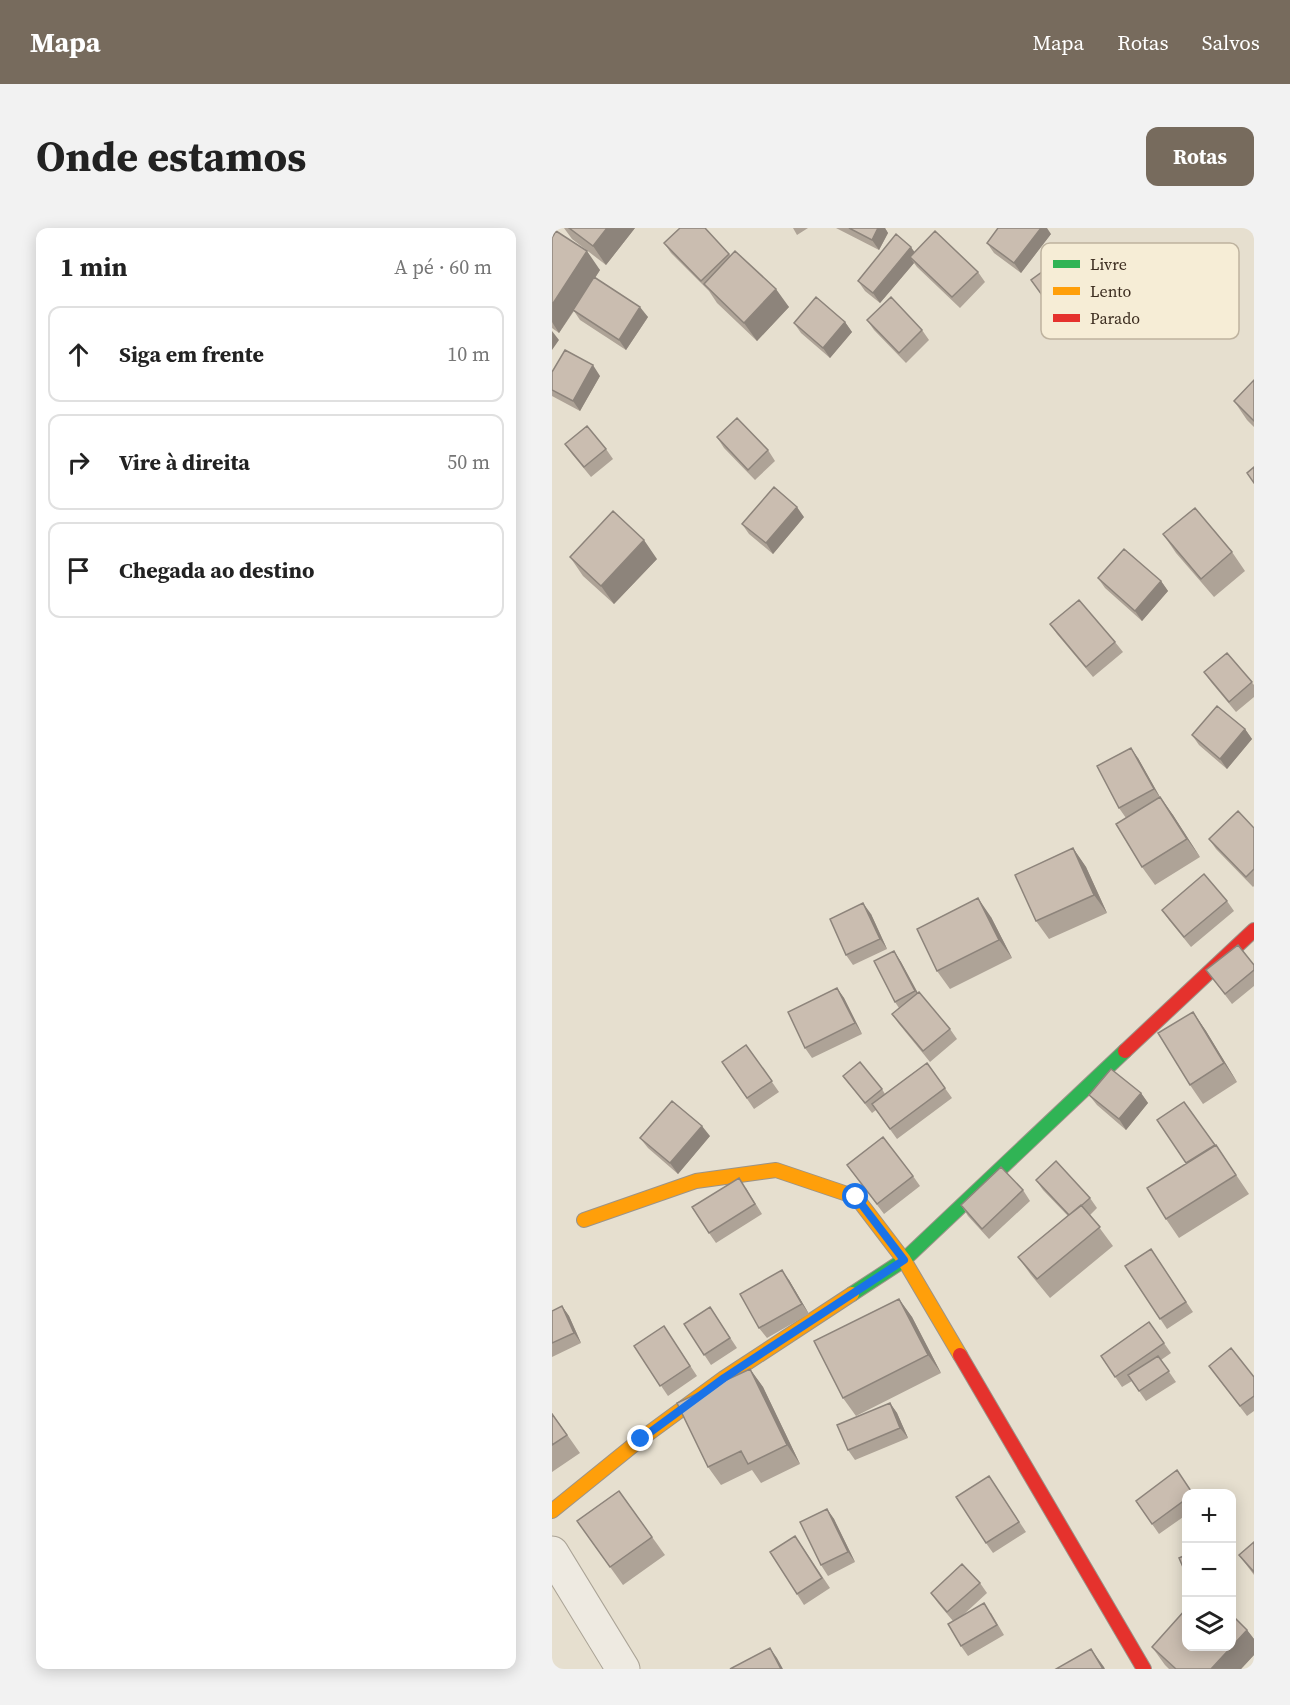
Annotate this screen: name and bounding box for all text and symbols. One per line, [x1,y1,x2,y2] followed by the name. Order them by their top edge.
[30,23,101,61] text: Mapa
[1033,28,1084,57] text: Mapa
[1117,28,1169,57] text: Rotas
[1202,28,1260,57] text: Salvos
[36,127,306,185] text: Onde estamos
[1146,127,1254,186] button: Rotas
[1041,243,1239,339] legend
[60,249,127,285] text: 1 min
[394,253,492,281] text: A pé · 60 m
[1090,253,1127,275] text: Livre
[1090,280,1132,302] text: Lento
[1090,307,1140,329] text: Parado
[62,338,95,371] icon: ahead
[119,339,264,369] text: Siga em frente
[447,340,490,368] text: 10 m
[62,446,95,479] icon: right
[119,447,250,477] text: Vire à direita
[447,448,490,476] text: 50 m
[62,554,95,587] icon: arrive
[119,555,314,585] text: Chegada ao destino
[842,1183,868,1209] route start
[627,1425,653,1451] route end
[1182,1489,1236,1651] map controls
[1182,1489,1236,1543] button: +
[1182,1543,1236,1597] button: −
[1182,1597,1236,1651] button: layers

